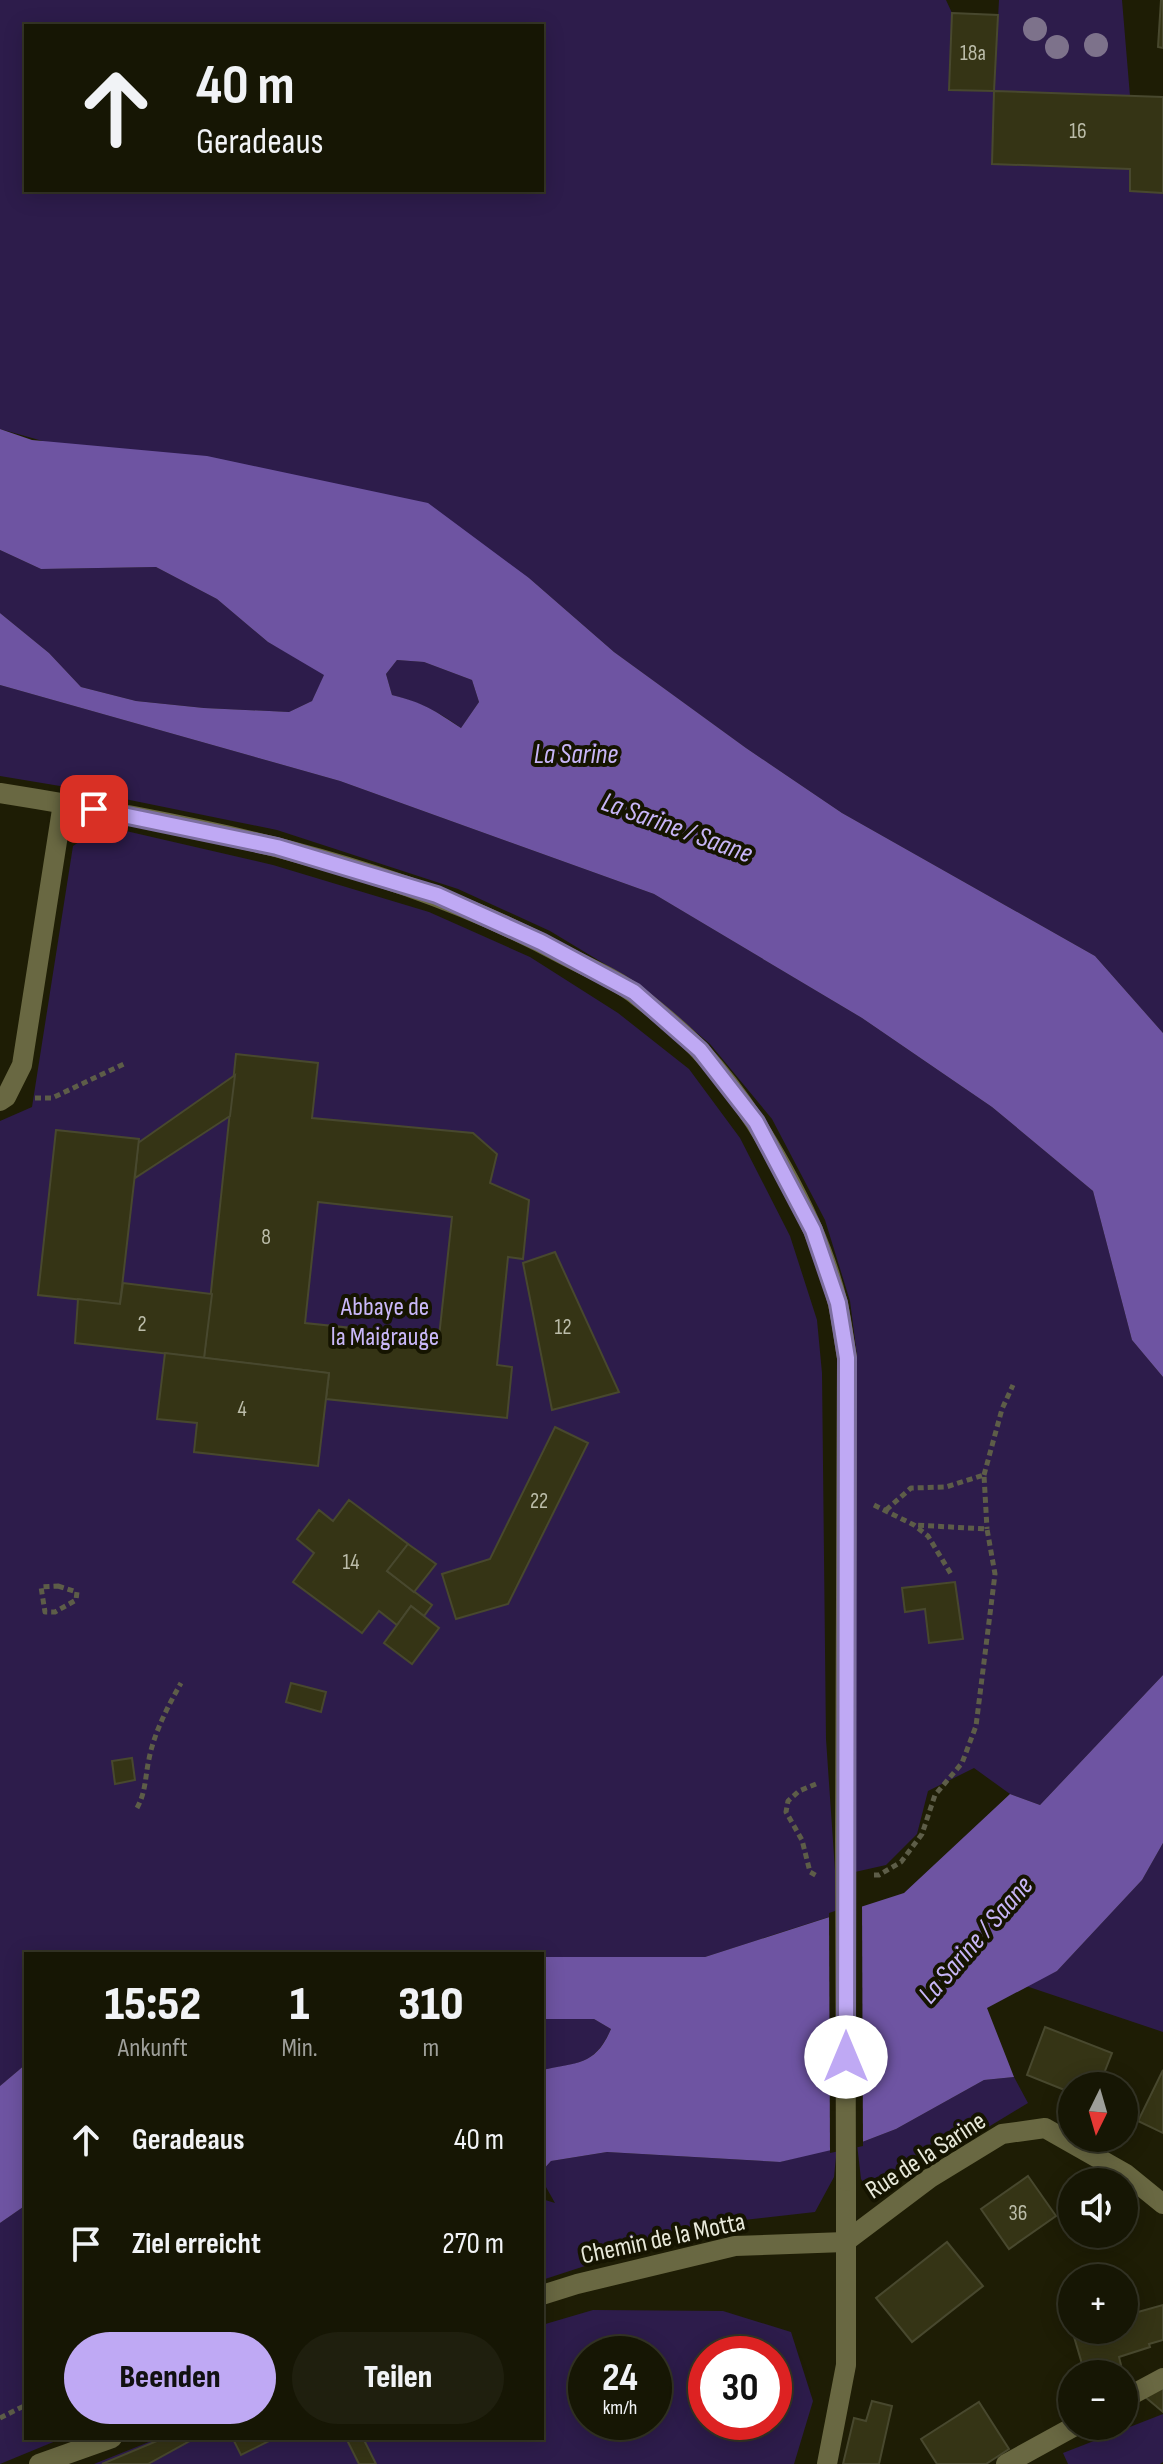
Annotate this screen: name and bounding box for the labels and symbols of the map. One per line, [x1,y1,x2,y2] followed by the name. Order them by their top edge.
[960,40,986,67] house number: 18a
[1069,118,1087,145] house number: 16
[534,738,618,771] water label: La Sarine
[60,775,128,843] pin
[597,785,757,871] water label: La Sarine / Saane
[261,1224,271,1251] house number: 8
[331,1292,439,1353] park label: Abbaye de la Maigrauge
[137,1311,147,1338] house number: 2
[554,1314,572,1341] house number: 12
[237,1396,247,1423] house number: 4
[530,1488,548,1515] house number: 22
[343,1549,359,1576] house number: 14
[912,1869,1040,2011] water label: La Sarine / Saane
[804,2015,888,2099] position arrow
[1058,2072,1138,2152] north arrow
[860,2106,992,2206] street label: Rue de la Sarine
[1009,2200,1027,2227] house number: 36
[578,2206,748,2272] street label: Chemin de la Motta
[688,2336,792,2440] speed limit sign: 30

